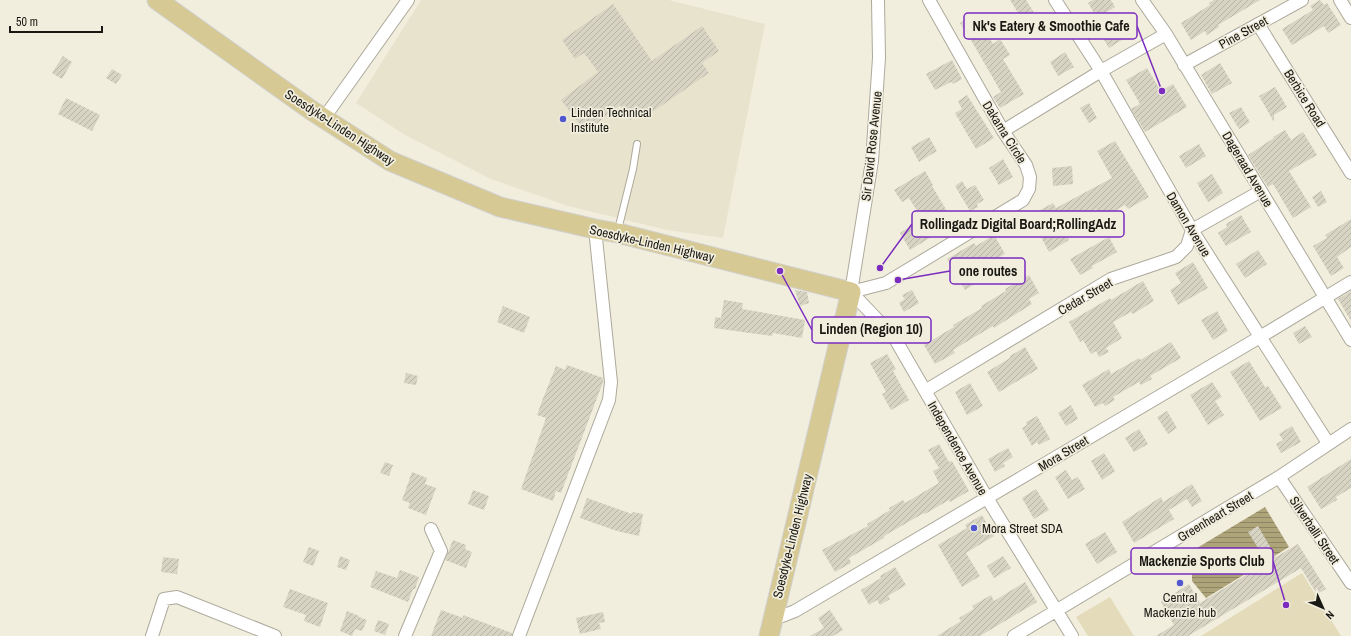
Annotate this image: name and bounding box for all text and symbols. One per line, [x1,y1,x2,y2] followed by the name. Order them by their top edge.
[10,8,102,34] scale bar
[1216,12,1271,53] street label: Pine Street
[964,13,1137,39] callout: Nk's Eatery & Smoothie Cafe
[16,14,38,30] text: 50 m
[972,17,1130,35] text: Nk's Eatery & Smoothie Cafe
[1280,66,1329,130] street label: Berbice Road
[282,86,398,170] street label: Soesdyke-Linden Highway
[857,90,886,202] street label: Sir David Rose Avenue
[979,98,1030,167] street label: Dakama Circle
[571,104,651,136] place label: Linden Technical Institute
[558,114,568,124] marker: Linden Technical Institute
[1218,128,1277,210] street label: Dageraad Avenue
[1163,189,1215,260] street label: Damon Avenue
[912,211,1124,237] callout: Rollingadz Digital Board;RollingAdz
[920,215,1116,233] text: Rollingadz Digital Board;RollingAdz
[588,221,717,266] street label: Soesdyke-Linden Highway
[950,258,1025,284] callout: one routes
[959,262,1017,280] text: one routes
[1055,274,1116,319] street label: Cedar Street
[812,317,931,343] callout: Linden (Region 10)
[819,320,923,338] text: Linden (Region 10)
[924,398,991,498] street label: Independence Avenue
[1035,432,1092,475] street label: Mora Street
[769,472,816,600] street label: Soesdyke-Linden Highway
[1174,487,1256,546] street label: Greenheart Street
[1286,493,1344,567] street label: Silverballi Street
[982,520,1063,537] place label: Mora Street SDA
[969,523,979,533] marker: Mora Street SDA
[1131,548,1273,574] callout: Mackenzie Sports Club
[1139,552,1265,570] text: Mackenzie Sports Club
[1175,578,1185,588] marker: Central Mackenzie hub
[1303,588,1343,628] north arrow
[1144,589,1216,621] place label: Central Mackenzie hub
[1323,608,1337,622] text: N

